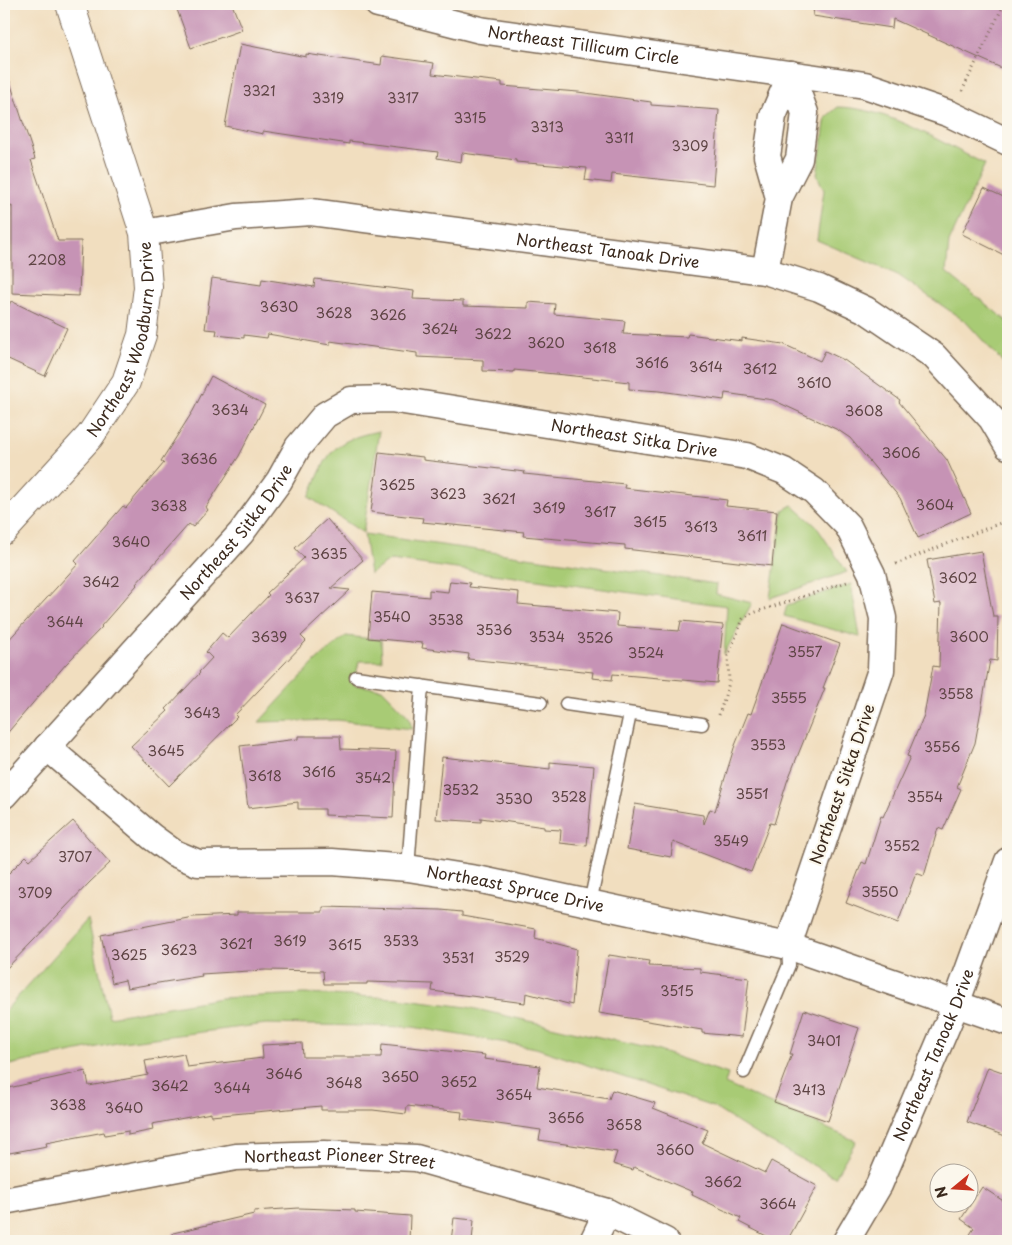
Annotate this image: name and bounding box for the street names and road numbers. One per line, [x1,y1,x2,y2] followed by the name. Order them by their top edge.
[486,18,681,69] street label: Northeast Tillicum Circle
[515,226,701,273] street label: Northeast Tanoak Drive
[80,241,159,441] street label: Northeast Woodburn Drive
[549,412,720,462] street label: Northeast Sitka Drive
[173,459,297,605] street label: Northeast Sitka Drive
[802,700,880,867] street label: Northeast Sitka Drive
[425,858,607,917] street label: Northeast Spruce Drive
[886,965,979,1145] street label: Northeast Tanoak Drive
[243,1141,439,1174] street label: Northeast Pioneer Street

